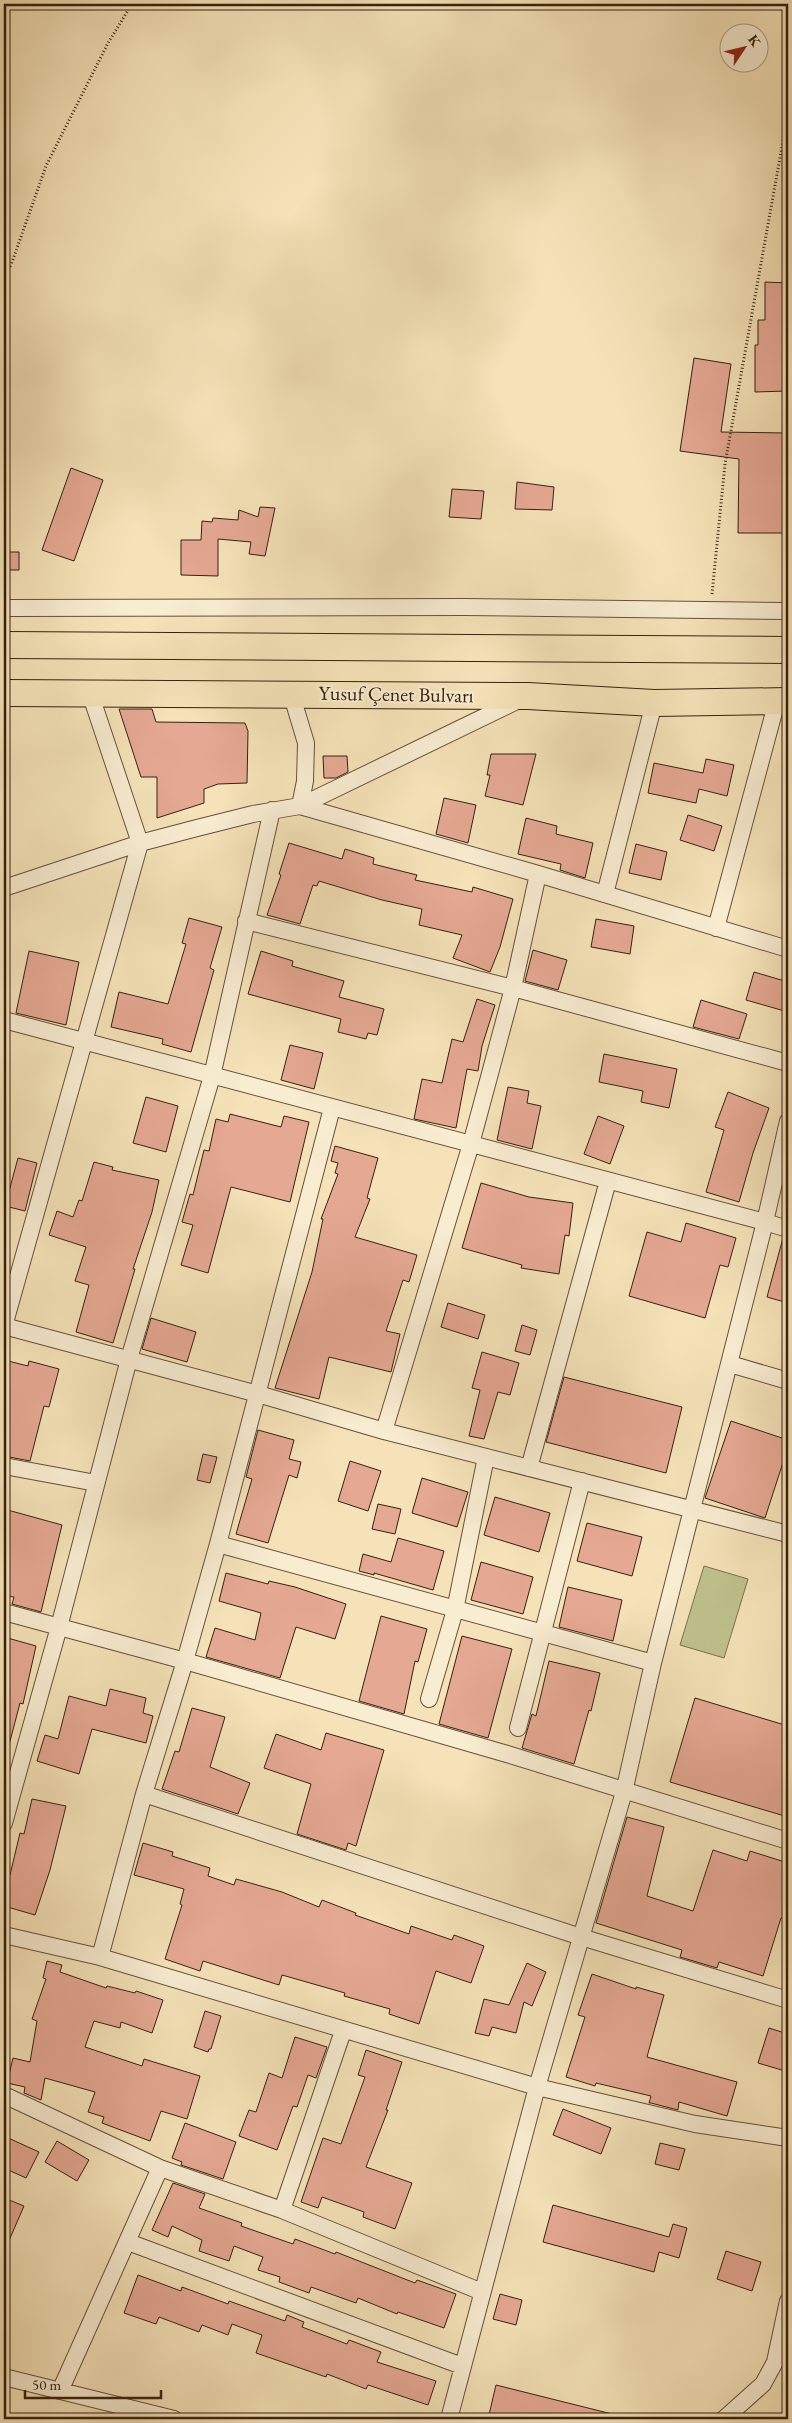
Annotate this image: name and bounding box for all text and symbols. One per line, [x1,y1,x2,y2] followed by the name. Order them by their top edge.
[720,22,770,72] north arrow
[744,31,765,50] text: K
[318,680,474,708] street label: Yusuf Çenet Bulvarı
[25,2368,161,2400] scale bar
[32,2375,61,2394] text: 50 m

